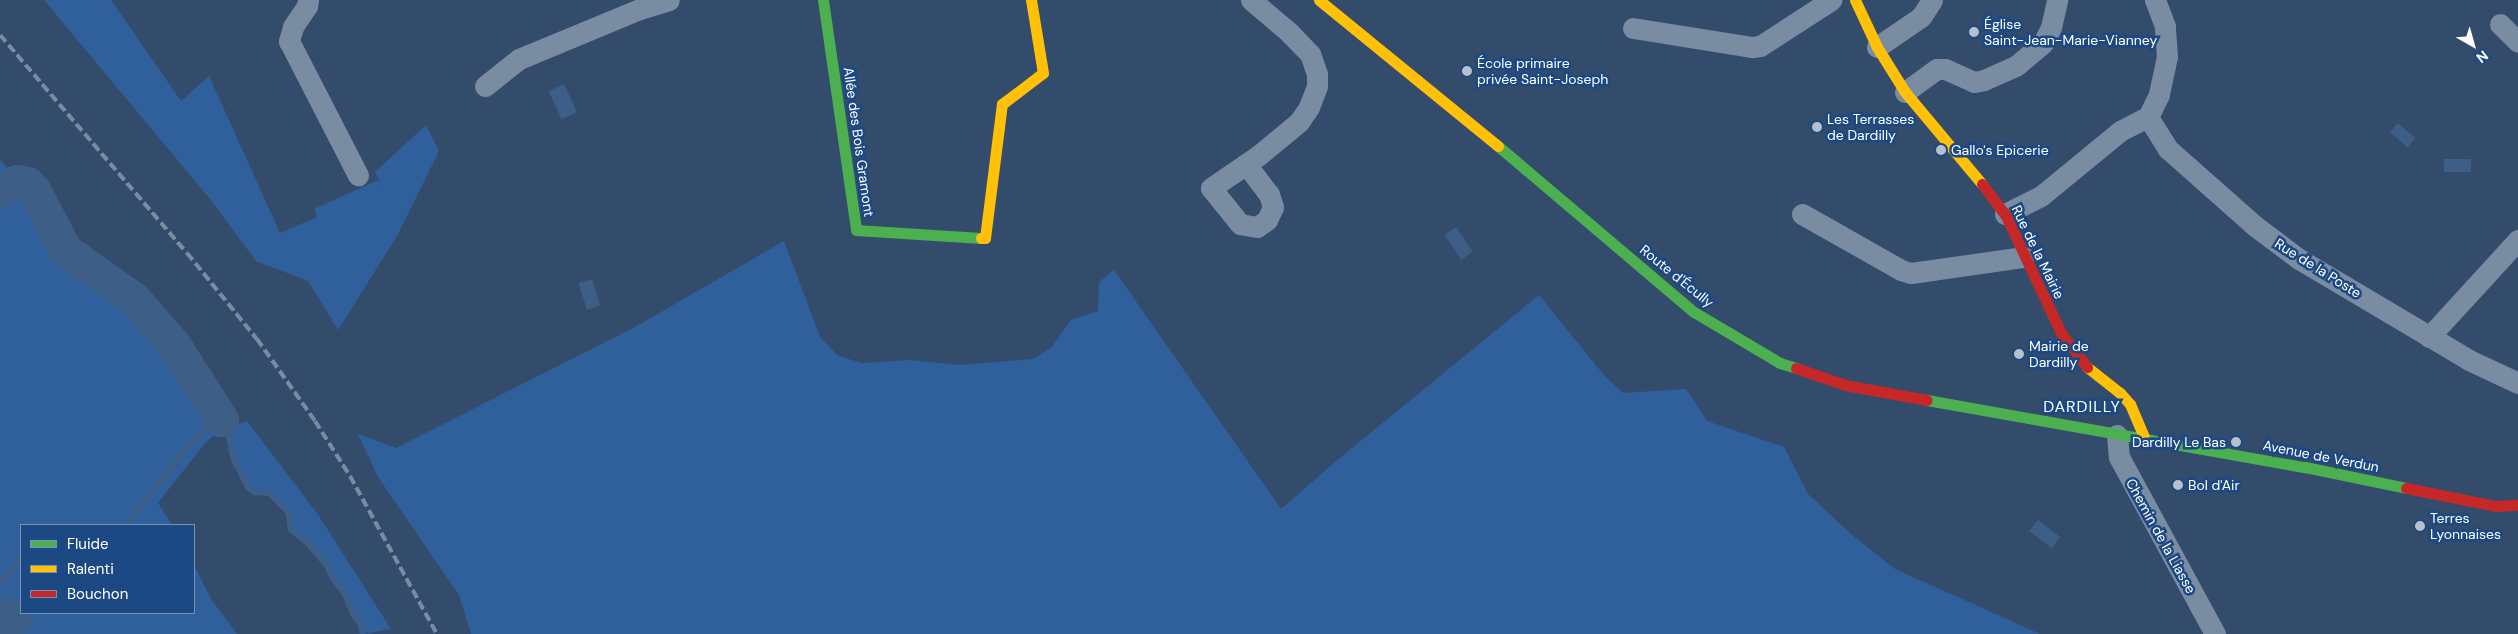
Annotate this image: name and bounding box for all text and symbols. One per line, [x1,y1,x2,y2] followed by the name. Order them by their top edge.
[1984,16,2157,48] place label: Église Saint-Jean-Marie-Vianney
[2448,20,2498,70] north arrow
[1968,26,1980,38] marker: Église Saint-Jean-Marie-Vianney
[2473,47,2492,67] text: N
[1477,55,1608,88] place label: École primaire privée Saint-Joseph
[1461,65,1473,77] marker: École primaire privée Saint-Joseph
[840,66,878,218] street label: Allée des Bois Gramont
[1827,111,1914,144] place label: Les Terrasses de Dardilly
[1811,121,1823,133] marker: Les Terrasses de Dardilly
[1951,142,2049,158] place label: Gallo's Epicerie
[1935,144,1947,156] marker: Gallo's Epicerie
[2008,202,2068,302] street label: Rue de la Mairie
[2272,235,2364,301] street label: Rue de la Poste
[1637,241,1717,311] street label: Route d'Écully
[2029,338,2089,371] place label: Mairie de Dardilly
[2013,348,2025,360] marker: Mairie de Dardilly
[2042,397,2122,417] district label: DARDILLY
[2132,434,2226,450] place label: Dardilly Le Bas
[2230,436,2242,448] marker: Dardilly Le Bas
[2262,437,2380,475] street label: Avenue de Verdun
[2122,476,2200,596] street label: Chemin de la Liasse
[2188,477,2240,493] place label: Bol d'Air
[2172,479,2184,491] marker: Bol d'Air
[2430,510,2501,542] place label: Terres Lyonnaises
[2414,520,2426,532] marker: Terres Lyonnaises
[20,524,195,614] legend
[67,534,109,554] text: Fluide
[67,559,114,579] text: Ralenti
[67,584,128,604] text: Bouchon

